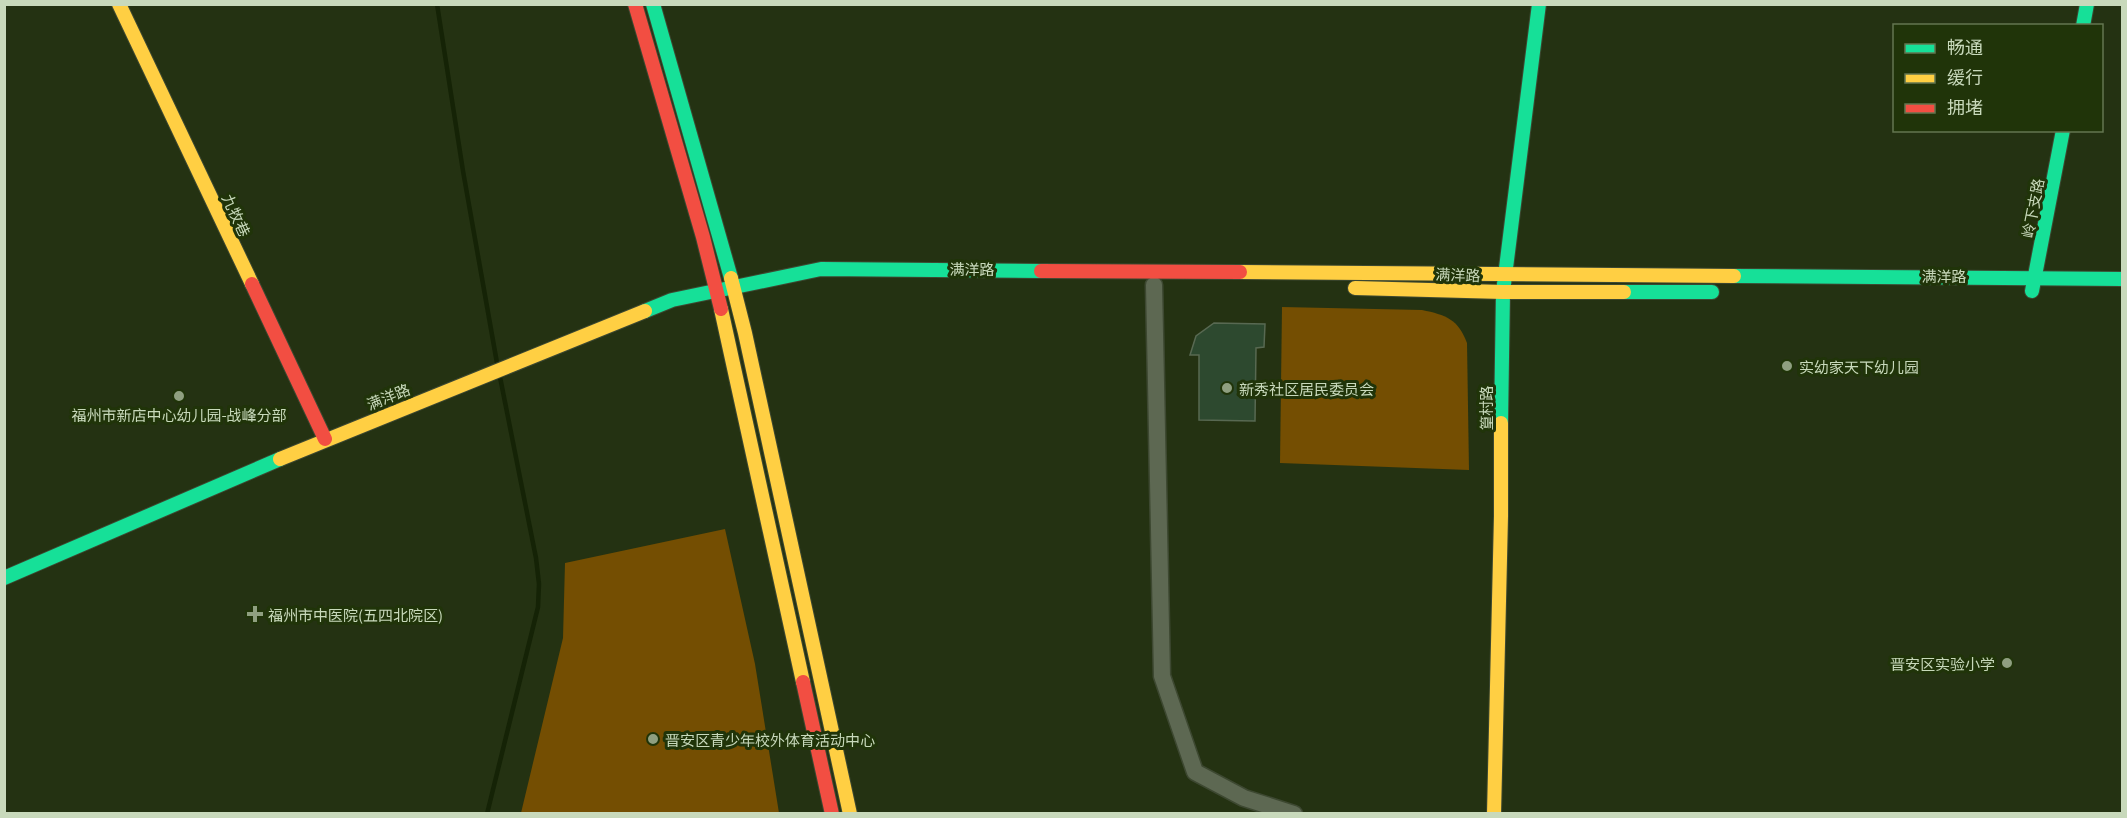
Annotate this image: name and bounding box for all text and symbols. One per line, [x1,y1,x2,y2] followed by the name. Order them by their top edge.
[1893,24,2103,132] legend
[1947,33,1983,59] text: 畅通
[1947,63,1983,89] text: 缓行
[1947,93,1983,119] text: 拥堵
[2016,177,2048,239] street label: 岭下支路
[218,190,256,240] street label: 九牧巷
[949,258,995,279] street label: 满洋路
[1435,263,1481,285] street label: 满洋路
[1921,265,1967,286] street label: 满洋路
[1799,356,1919,377] place label: 实幼家天下幼儿园
[1780,359,1794,373] marker: 实幼家天下幼儿园
[363,378,413,414] street label: 满洋路
[1239,378,1374,399] place label: 新秀社区居民委员会
[1220,381,1234,395] marker: 新秀社区居民委员会
[1475,385,1496,431] street label: 篁村路
[172,389,186,403] marker: 福州市新店中心幼儿园-战峰分部
[71,404,287,425] place label: 福州市新店中心幼儿园-战峰分部
[268,604,443,625] place label: 福州市中医院(五四北院区)
[246,605,264,623] marker: 福州市中医院(五四北院区)
[1890,653,1995,674] place label: 晋安区实验小学
[2000,656,2014,670] marker: 晋安区实验小学
[665,729,875,750] place label: 晋安区青少年校外体育活动中心
[646,732,660,746] marker: 晋安区青少年校外体育活动中心

